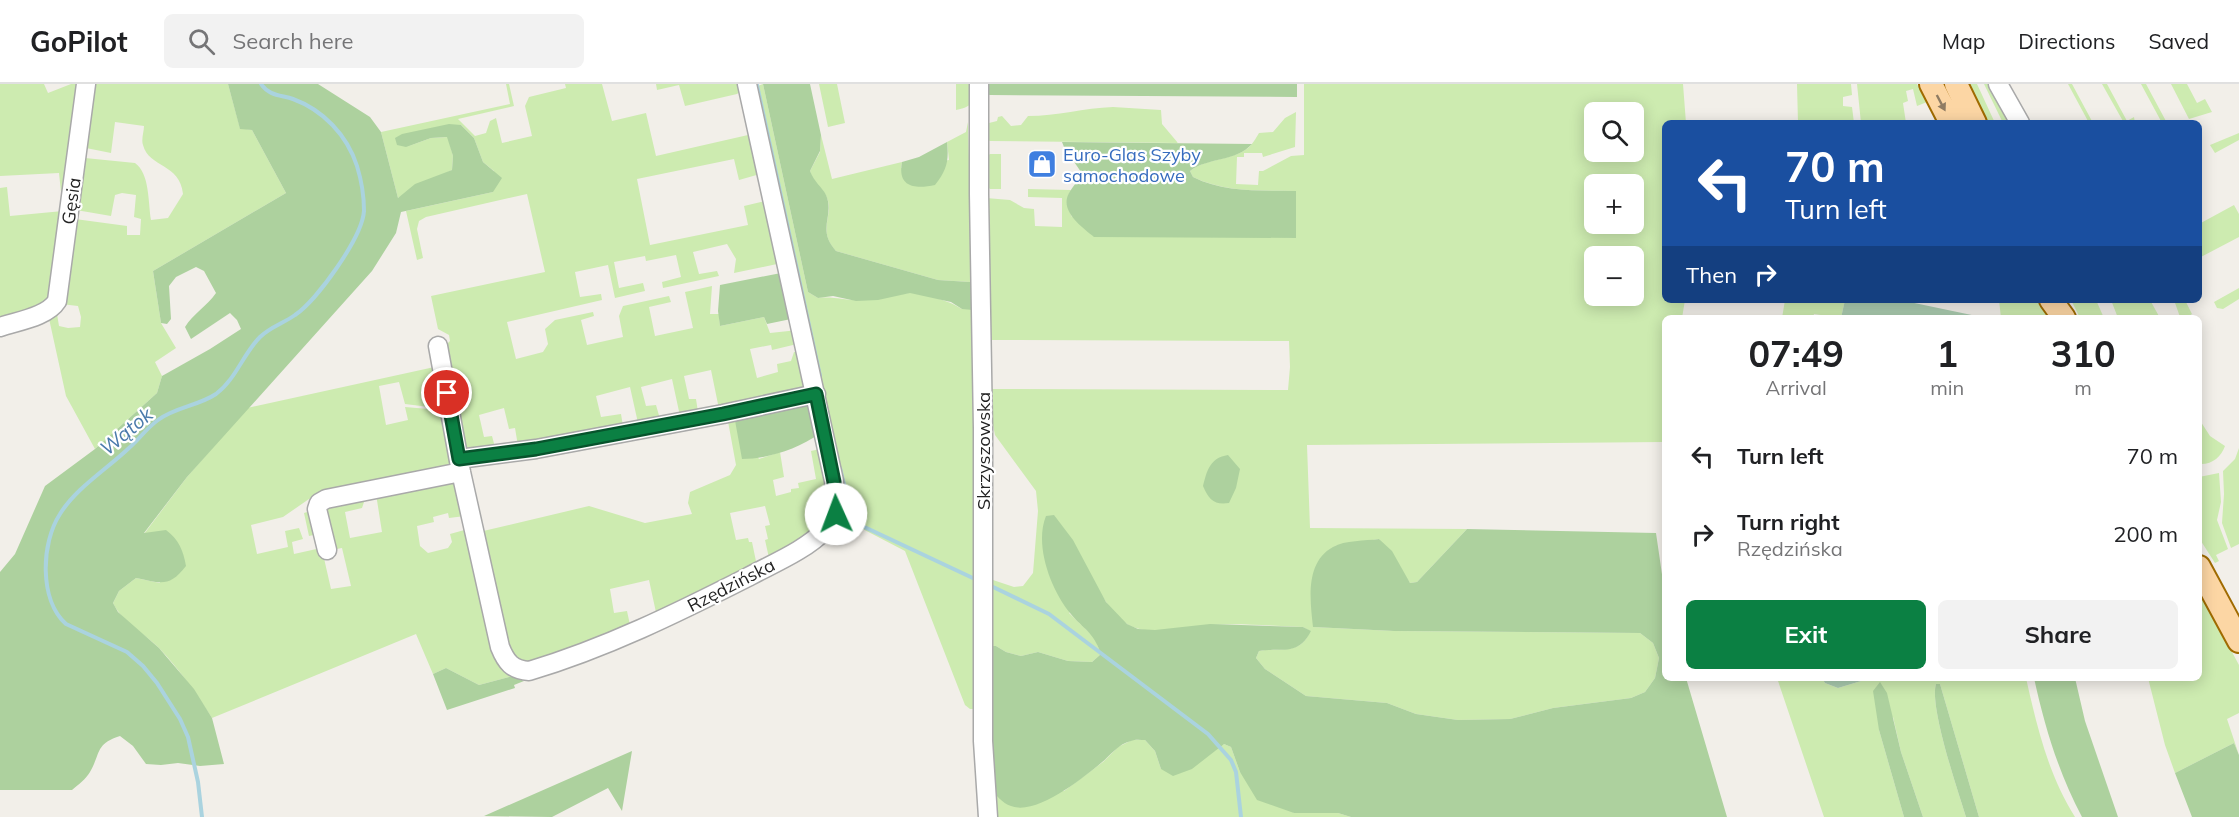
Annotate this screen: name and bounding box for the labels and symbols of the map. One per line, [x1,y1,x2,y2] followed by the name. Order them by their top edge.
[1936,95,1946,112] one-way arrow
[1063,143,1201,187] place label: Euro-Glas Szyby samochodowe
[1026,148,1058,180] shop icon: Euro-Glas Szyby samochodowe
[56,176,86,226] street label: Gęsia
[421,367,472,418] pin
[972,392,995,510] street label: Skrzyszowska
[94,401,158,460] water label: Wątok
[804,482,868,546] position arrow
[683,553,779,617] street label: Rzędzińska

